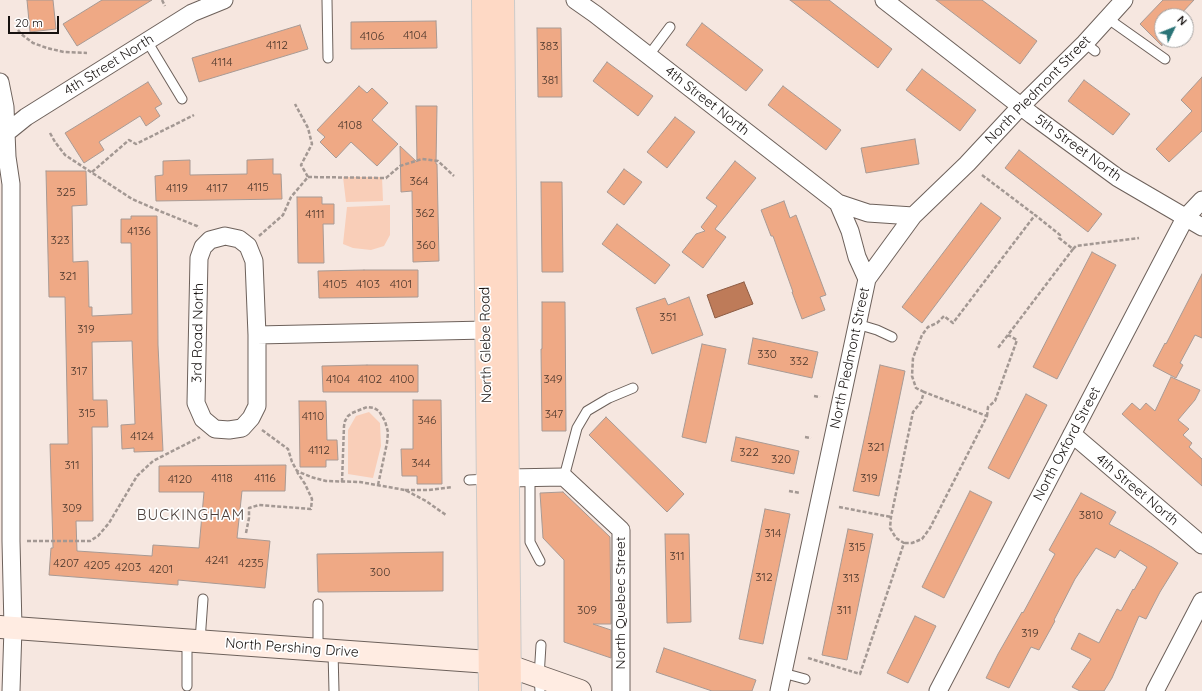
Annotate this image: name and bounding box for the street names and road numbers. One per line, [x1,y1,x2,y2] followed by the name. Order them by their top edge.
[61,31,157,99] street label: 4th Street North
[982,32,1094,148] street label: North Piedmont Street
[661,63,753,139] street label: 4th Street North
[1031,111,1125,185] street label: 5th Street North
[189,283,207,383] street label: 3rd Road North
[827,286,873,430] street label: North Piedmont Street
[477,287,495,403] street label: North Glebe Road
[1030,384,1104,504] street label: North Oxford Street
[1092,451,1182,529] street label: 4th Street North
[613,536,629,670] street label: North Quebec Street
[225,635,359,661] street label: North Pershing Drive

